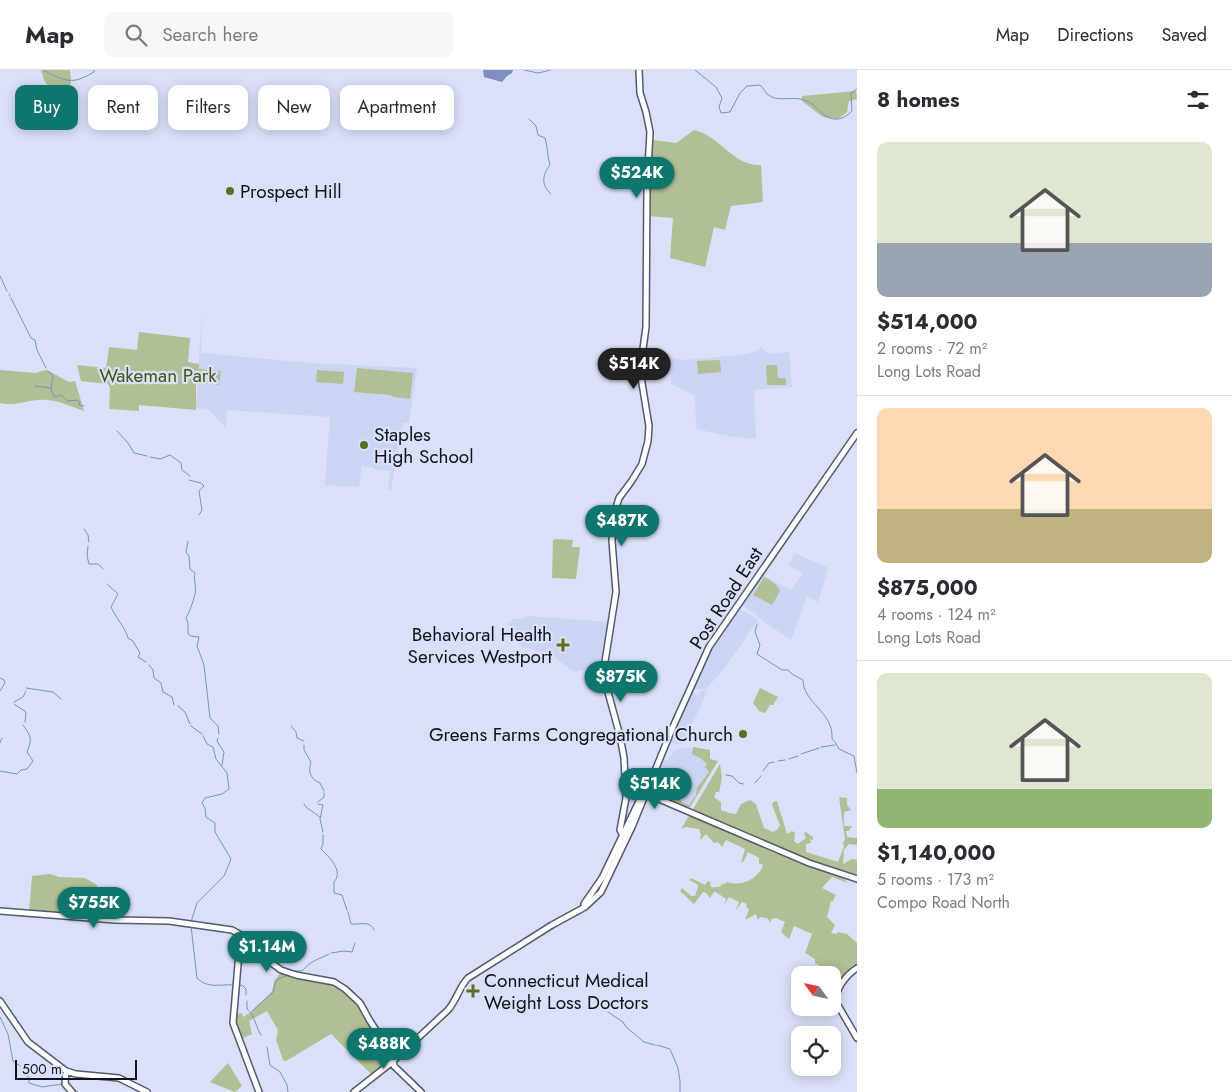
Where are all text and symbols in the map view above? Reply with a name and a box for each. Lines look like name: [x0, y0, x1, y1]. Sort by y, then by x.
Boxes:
search box: [104, 12, 454, 57]
text: Map: [25, 17, 74, 52]
icon: search: [122, 21, 150, 49]
text: Search here: [162, 21, 258, 48]
text: Map: [996, 22, 1029, 48]
text: Directions: [1057, 22, 1133, 48]
text: Saved: [1161, 22, 1207, 48]
chip: Buy: [15, 85, 78, 130]
chip: Rent: [88, 85, 158, 130]
chip: Filters: [168, 85, 248, 130]
chip: New: [258, 85, 330, 130]
chip: Apartment: [340, 85, 454, 130]
text: 8 homes: [877, 85, 960, 115]
icon: filters: [1184, 86, 1212, 114]
pin: $524K: [602, 156, 672, 199]
text: $524K: [610, 161, 664, 184]
icon: home: [1000, 175, 1090, 265]
place label: Prospect Hill: [240, 178, 342, 205]
marker: Prospect Hill: [224, 185, 236, 197]
text: $514,000: [877, 307, 977, 337]
text: 2 rooms · 72 m²: [877, 337, 987, 360]
pin: $514K: [599, 348, 669, 390]
text: $514K: [609, 352, 659, 375]
text: Long Lots Road: [877, 360, 981, 383]
park label: Wakeman Park: [99, 362, 217, 389]
place label: Staples High School: [374, 421, 474, 470]
marker: Staples High School: [358, 439, 370, 451]
icon: home: [1000, 440, 1090, 530]
pin: $487K: [587, 504, 657, 547]
text: $487K: [596, 509, 648, 532]
street label: Post Road East: [683, 541, 769, 654]
text: $875,000: [877, 573, 978, 603]
text: 4 rooms · 124 m²: [877, 603, 996, 626]
place label: Behavioral Health Services Westport: [408, 621, 552, 670]
text: Long Lots Road: [877, 626, 981, 649]
marker: Behavioral Health Services Westport: [556, 638, 570, 652]
pin: $875K: [586, 660, 656, 703]
text: $875K: [596, 665, 646, 688]
icon: home: [1000, 705, 1090, 795]
place label: Greens Farms Congregational Church: [429, 721, 733, 748]
marker: Greens Farms Congregational Church: [737, 728, 749, 740]
pin: $514K: [620, 768, 690, 810]
text: $514K: [630, 772, 680, 795]
text: $1,140,000: [877, 838, 995, 868]
text: 5 rooms · 173 m²: [877, 868, 994, 891]
pin: $755K: [59, 886, 129, 929]
text: $755K: [68, 891, 120, 914]
text: Compo Road North: [877, 891, 1010, 914]
pin: $1.14M: [226, 930, 308, 973]
text: $1.14M: [239, 935, 295, 958]
north arrow: [791, 966, 841, 1016]
map controls: [791, 966, 841, 1076]
place label: Connecticut Medical Weight Loss Doctors: [484, 967, 649, 1016]
marker: Connecticut Medical Weight Loss Doctors: [466, 984, 480, 998]
button: locate: [791, 1026, 841, 1076]
pin: $488K: [349, 1028, 419, 1070]
text: $488K: [358, 1032, 410, 1055]
scale bar: [15, 1057, 138, 1080]
text: 500 m: [22, 1059, 62, 1079]

